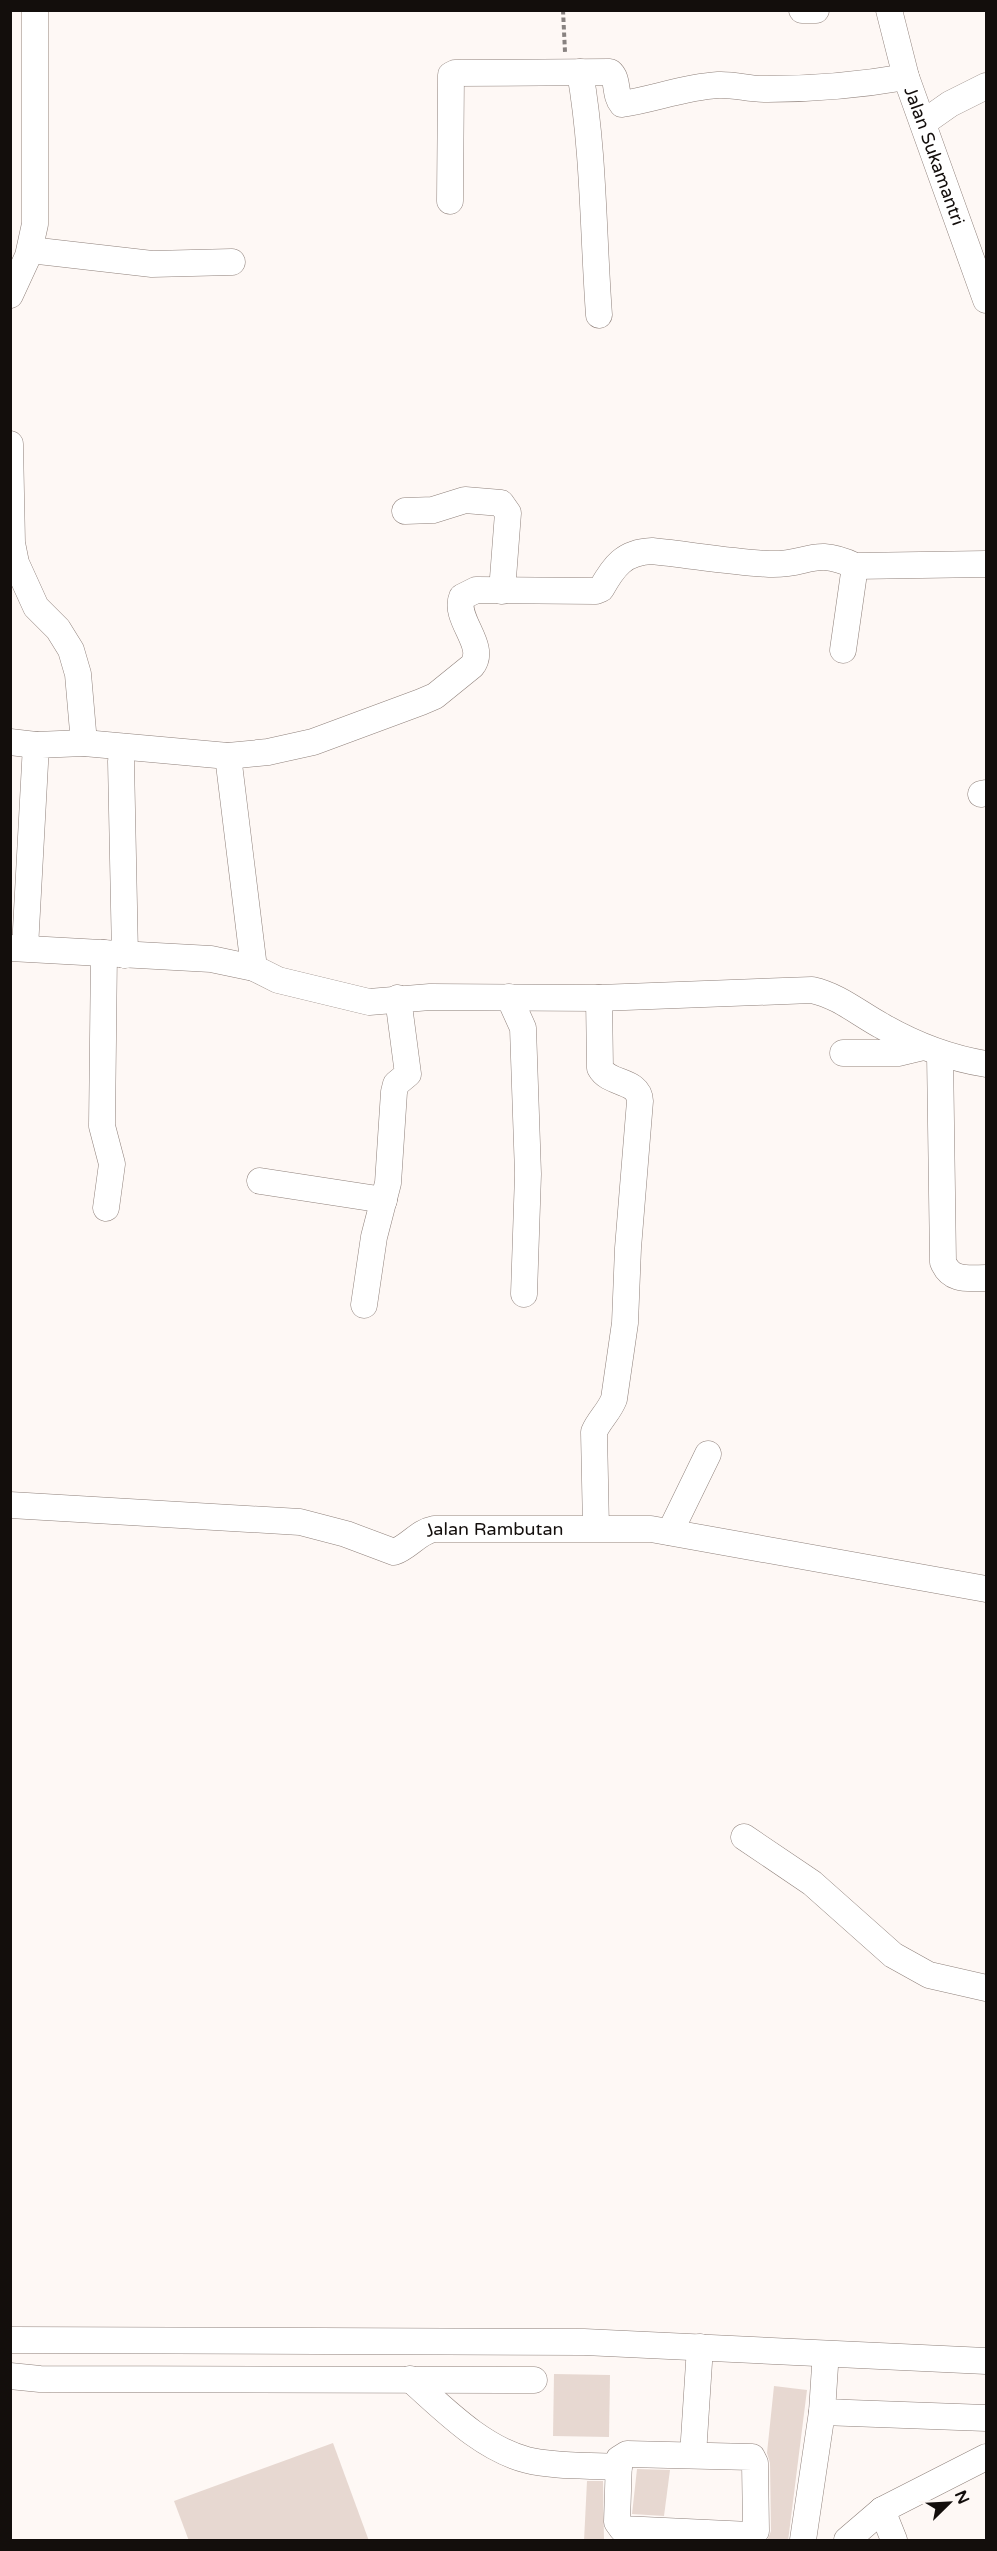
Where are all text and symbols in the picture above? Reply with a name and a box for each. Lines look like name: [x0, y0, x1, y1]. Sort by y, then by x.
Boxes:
street label: Jalan Sukamantri: [899, 83, 969, 228]
street label: Jalan Rambutan: [422, 1518, 563, 1542]
north arrow: [919, 2473, 979, 2533]
text: N: [950, 2487, 974, 2507]

